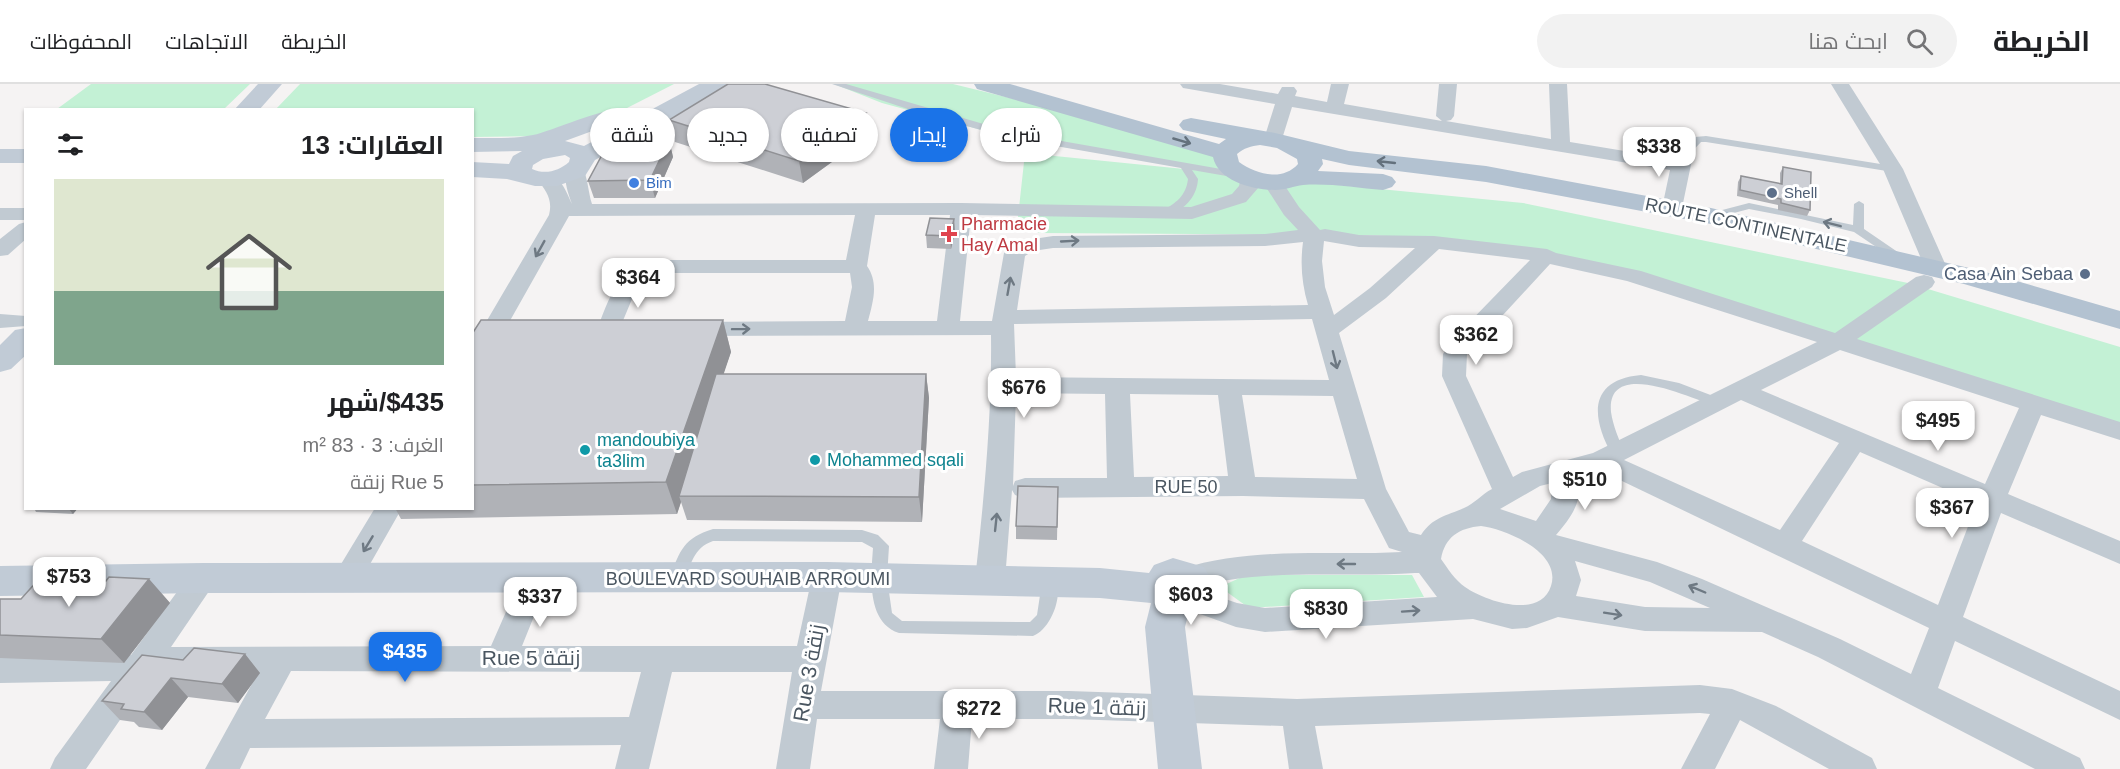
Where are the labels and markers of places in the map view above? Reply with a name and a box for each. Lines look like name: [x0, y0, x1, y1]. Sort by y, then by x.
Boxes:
pin: $338: [1623, 127, 1695, 178]
place label: Bim: [646, 174, 672, 191]
marker: Bim: [627, 176, 641, 190]
place label: Shell: [1784, 184, 1817, 201]
marker: Shell: [1765, 186, 1779, 200]
place label: Pharmacie Hay Amal: [961, 214, 1047, 255]
marker: Pharmacie Hay Amal: [942, 227, 956, 241]
pin: $364: [602, 258, 674, 309]
place label: Casa Ain Sebaa: [1944, 264, 2074, 284]
marker: Casa Ain Sebaa: [2078, 267, 2092, 281]
pin: $362: [1440, 315, 1512, 366]
pin: $676: [988, 368, 1060, 419]
pin: $495: [1902, 401, 1974, 452]
place label: mandoubiya ta3lim: [597, 430, 696, 471]
marker: mandoubiya ta3lim: [578, 443, 592, 457]
place label: Mohammed sqali: [827, 450, 964, 470]
marker: Mohammed sqali: [808, 453, 822, 467]
pin: $510: [1549, 460, 1621, 511]
pin: $367: [1916, 488, 1988, 539]
pin: $753: [33, 557, 105, 608]
pin: $603: [1155, 575, 1227, 626]
pin: $337: [504, 577, 576, 628]
pin: $830: [1290, 589, 1362, 640]
pin: $435: [369, 632, 441, 683]
pin: $272: [943, 689, 1015, 740]

